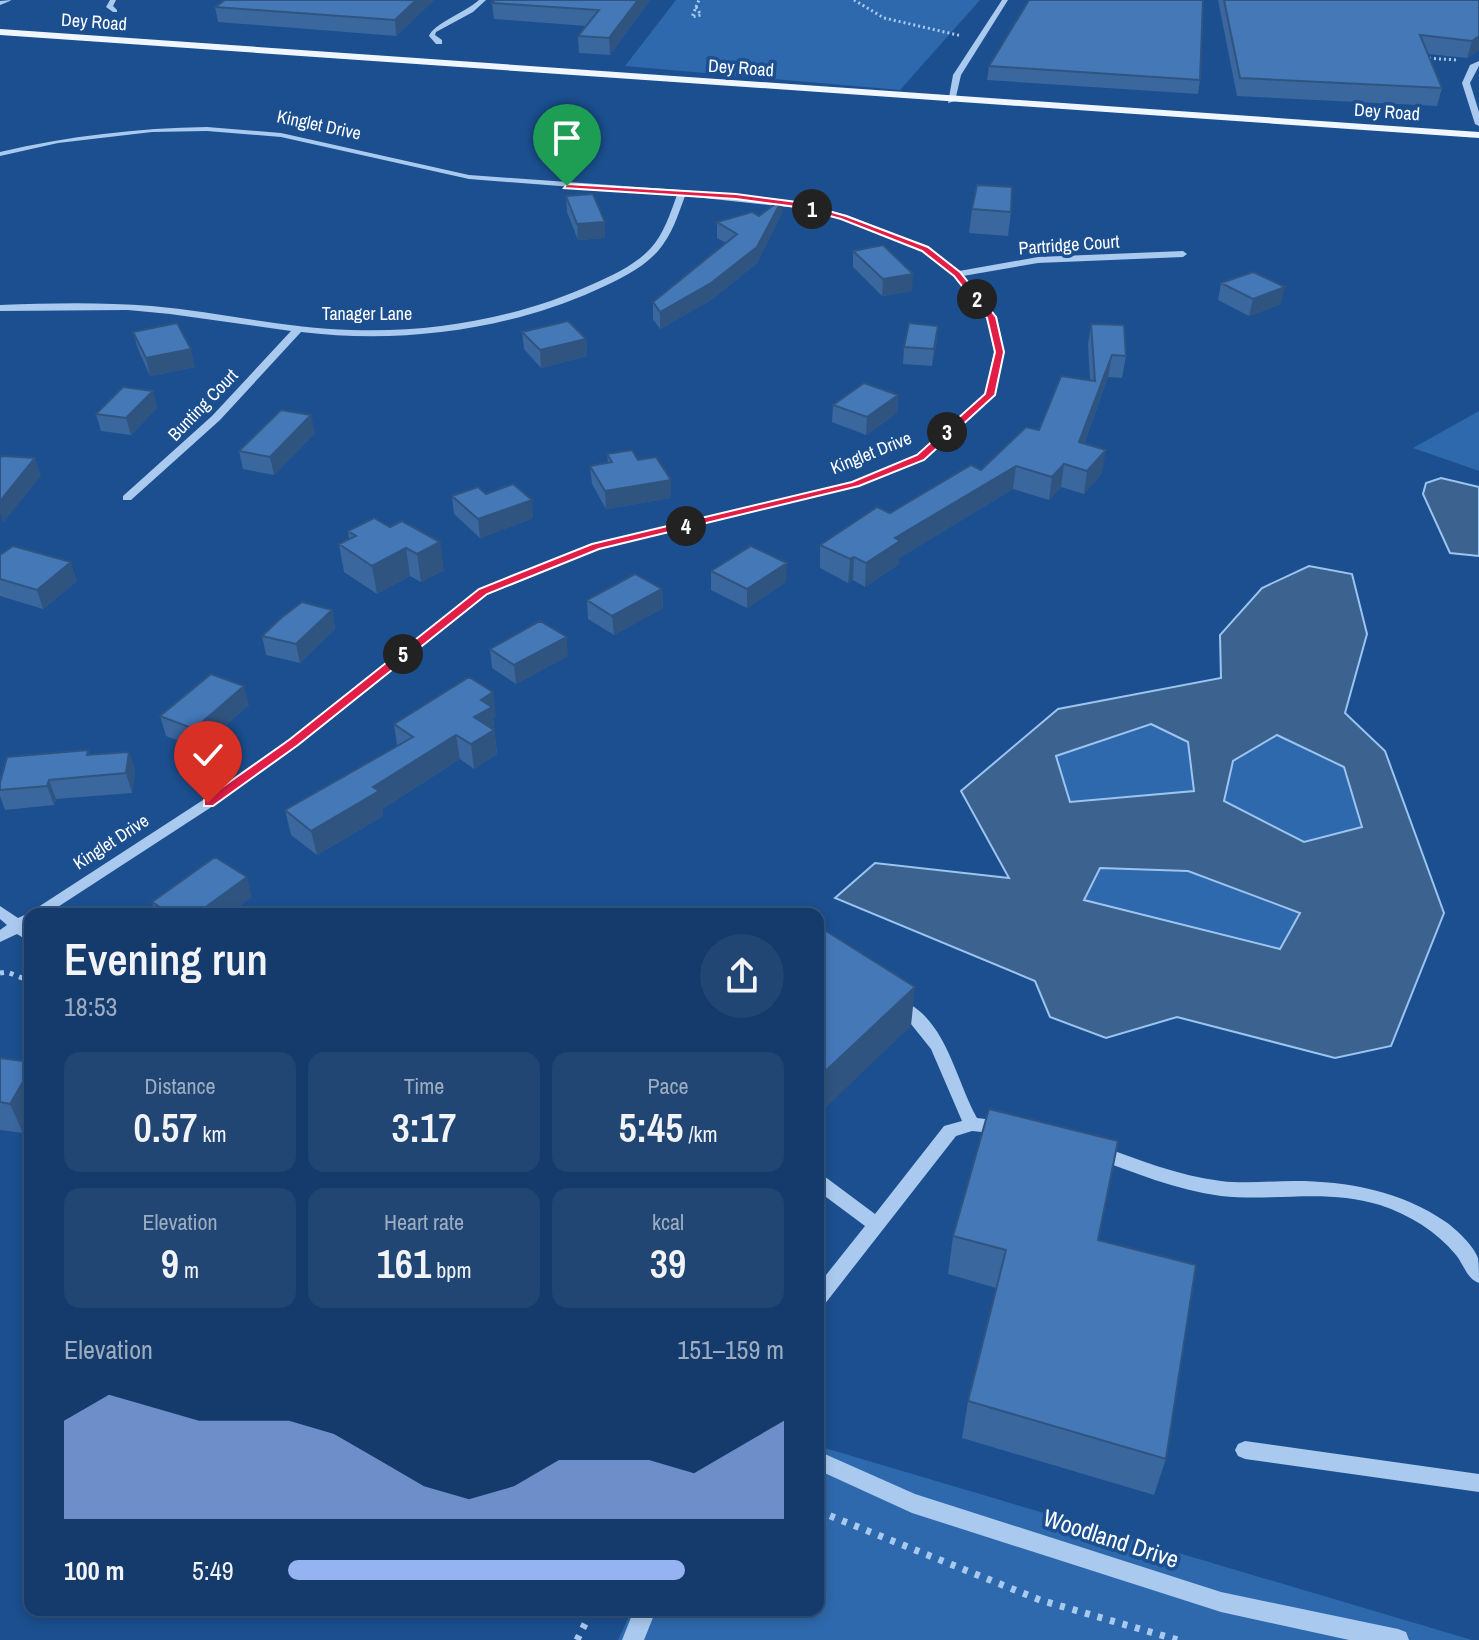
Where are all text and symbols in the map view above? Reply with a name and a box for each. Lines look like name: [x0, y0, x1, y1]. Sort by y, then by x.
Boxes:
street label: Dey Road: [60, 7, 128, 36]
street label: Dey Road: [707, 53, 775, 82]
street label: Dey Road: [1353, 97, 1421, 126]
street label: Kinglet Drive: [275, 103, 363, 146]
pin: [533, 104, 601, 186]
icon: arrive: [545, 116, 589, 160]
pin: 1: [792, 189, 832, 229]
text: 1: [807, 194, 817, 224]
street label: Partridge Court: [1018, 229, 1120, 260]
pin: 2: [957, 279, 997, 319]
text: 2: [972, 284, 982, 314]
street label: Tanager Lane: [322, 301, 412, 326]
street label: Bunting Court: [162, 363, 243, 446]
pin: 3: [927, 412, 967, 452]
text: 3: [942, 417, 952, 447]
street label: Kinglet Drive: [827, 425, 915, 480]
pin: 4: [666, 506, 706, 546]
text: 4: [681, 511, 691, 541]
pin: 5: [383, 634, 423, 674]
text: 5: [398, 639, 408, 669]
pin: [174, 721, 242, 803]
icon: check: [186, 733, 230, 777]
street label: Kinglet Drive: [68, 808, 153, 875]
text: Evening run: [64, 929, 268, 989]
button: share: [700, 934, 784, 1018]
text: 18:53: [64, 989, 117, 1024]
text: Distance: [144, 1071, 216, 1101]
text: Time: [404, 1071, 444, 1101]
text: Pace: [647, 1071, 689, 1101]
text: 0.57: [134, 1101, 197, 1154]
text: 3:17: [391, 1101, 457, 1154]
text: 5:45: [618, 1101, 683, 1154]
text: km: [197, 1119, 226, 1149]
text: /km: [683, 1119, 718, 1149]
text: Elevation: [142, 1207, 218, 1237]
text: Heart rate: [384, 1207, 464, 1237]
text: kcal: [652, 1207, 684, 1237]
text: 9: [161, 1237, 179, 1290]
text: 161: [377, 1237, 431, 1290]
text: 39: [650, 1237, 686, 1290]
text: m: [179, 1255, 199, 1285]
text: bpm: [431, 1255, 471, 1285]
text: Elevation: [64, 1332, 153, 1367]
text: 151–159 m: [677, 1332, 784, 1367]
street label: Woodland Drive: [1039, 1501, 1183, 1575]
text: 100 m: [64, 1553, 124, 1588]
text: 5:49: [192, 1553, 234, 1588]

